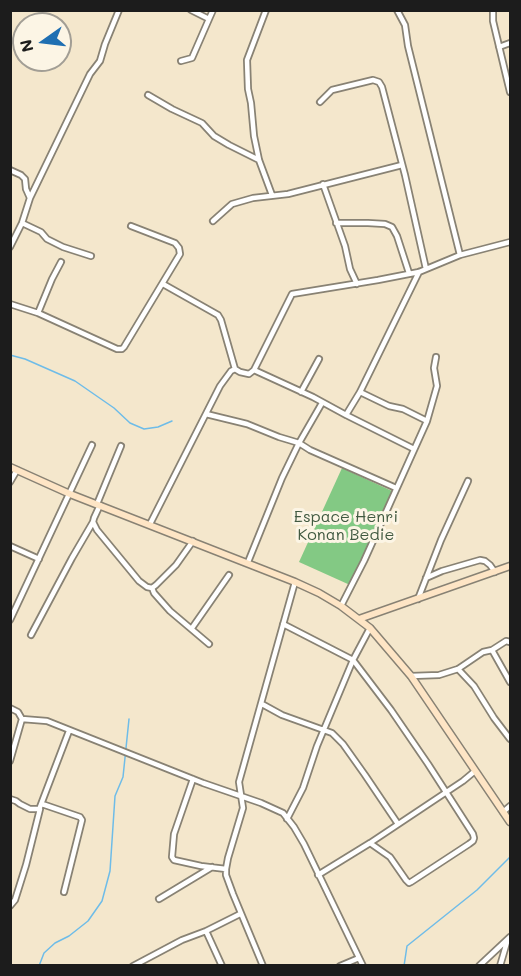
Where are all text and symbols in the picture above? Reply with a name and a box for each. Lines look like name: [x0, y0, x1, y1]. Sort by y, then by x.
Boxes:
north arrow: [12, 12, 72, 72]
text: N: [14, 38, 38, 54]
park label: Espace Henri Konan Bedie: [294, 507, 398, 545]

